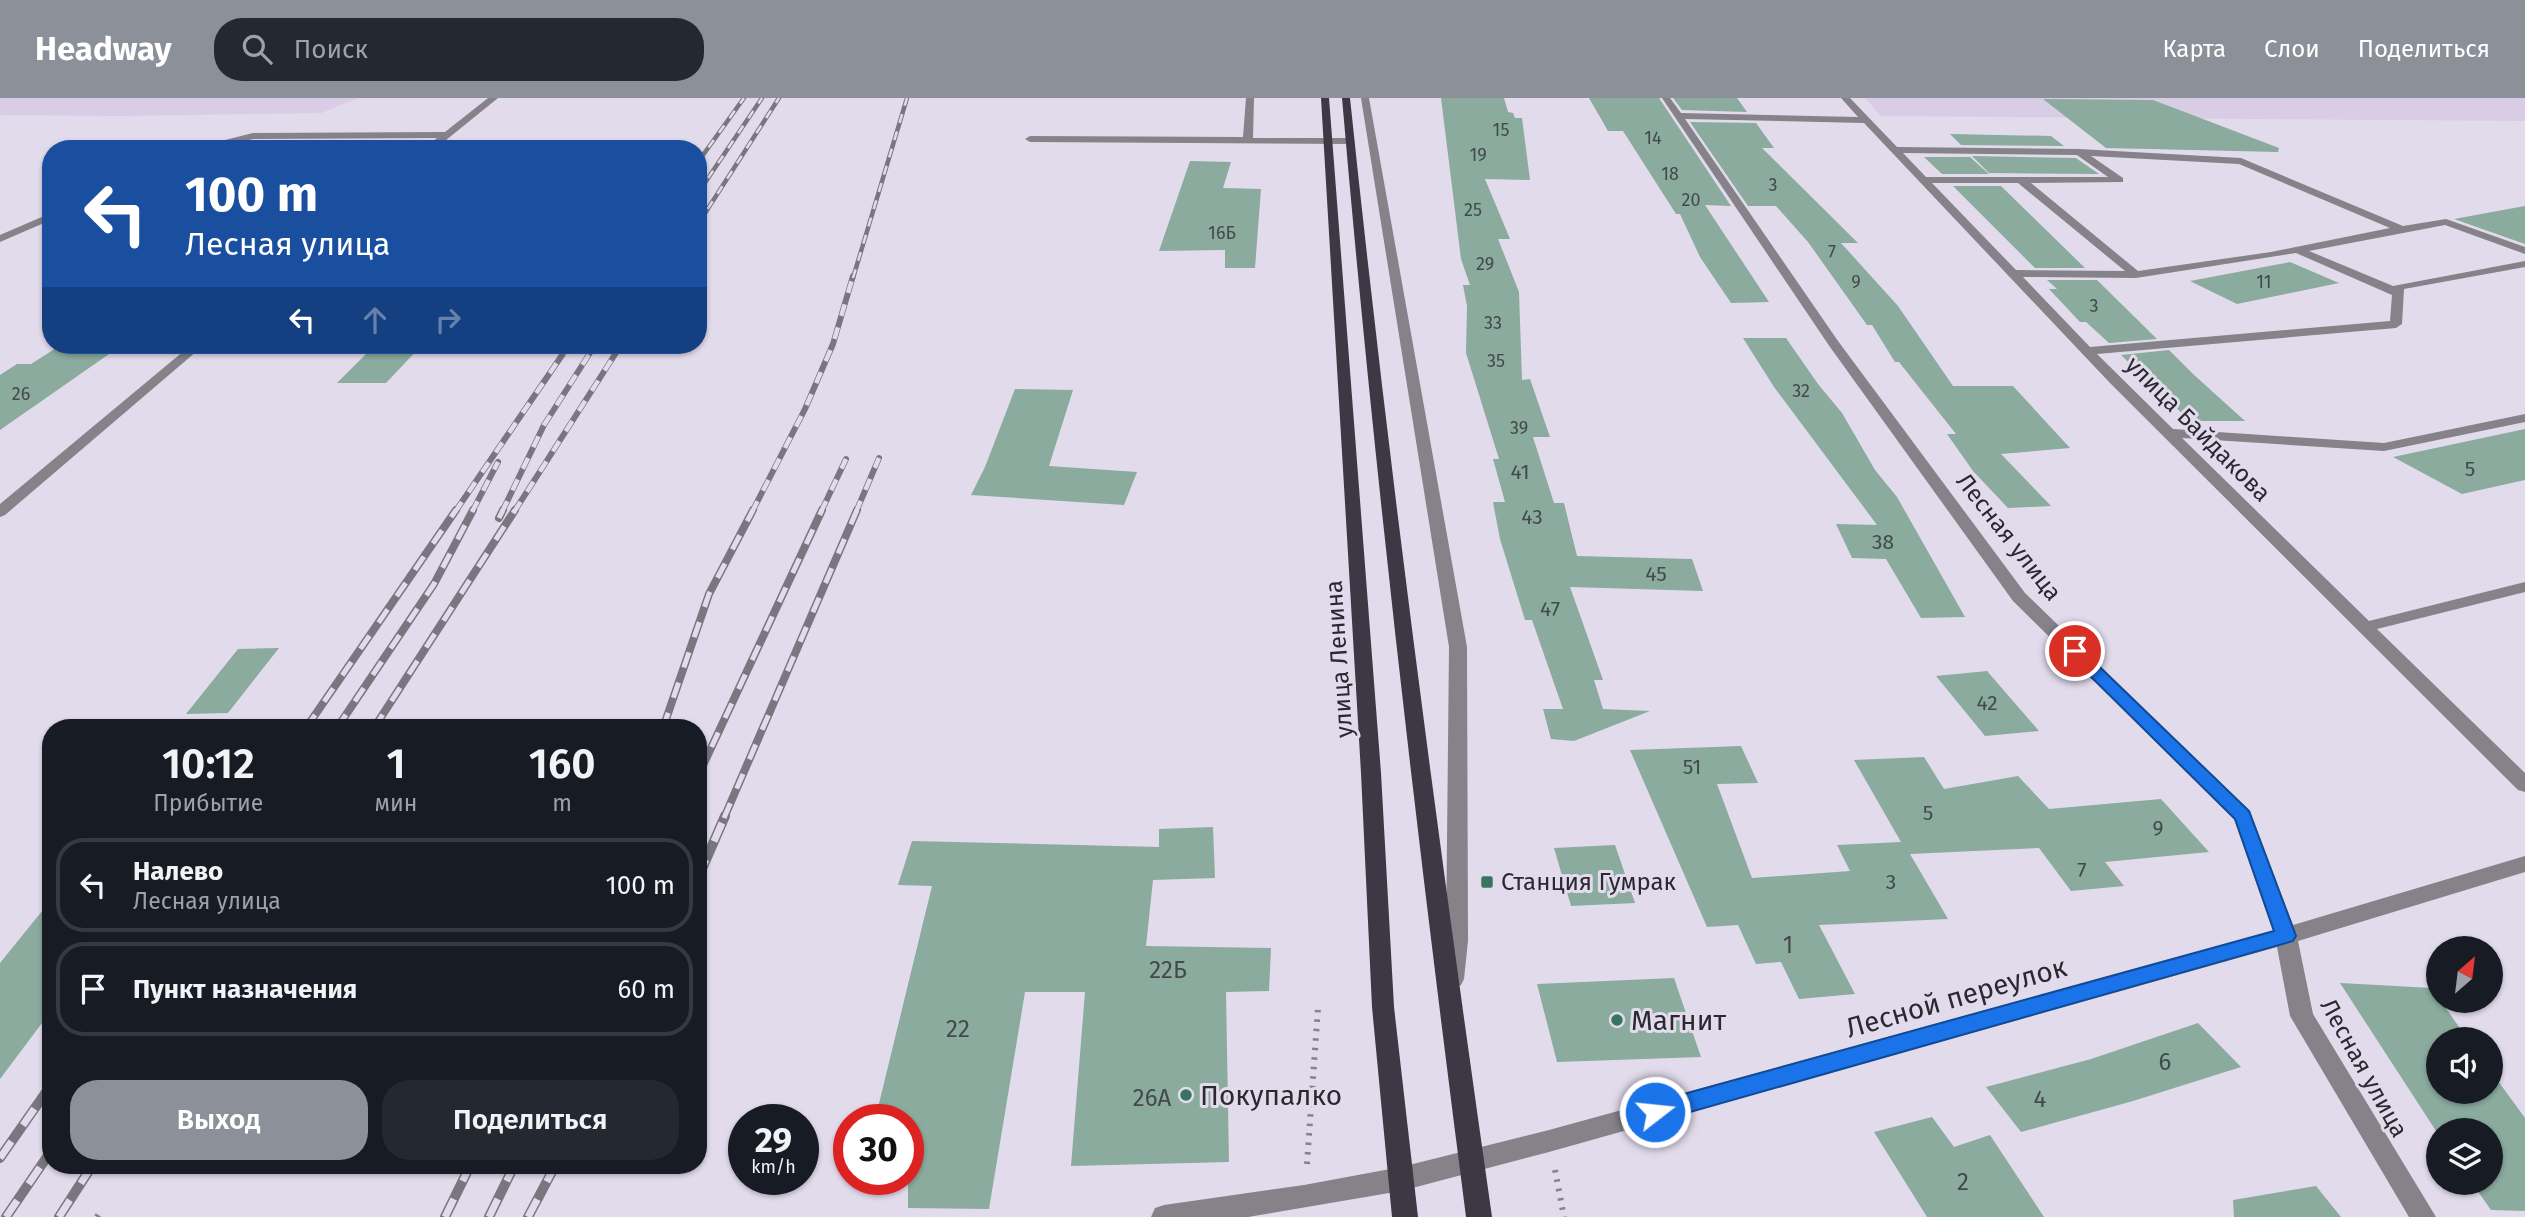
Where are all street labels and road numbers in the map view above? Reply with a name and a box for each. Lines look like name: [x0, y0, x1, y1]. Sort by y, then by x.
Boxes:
street label: улица Байдакова: [2120, 351, 2276, 507]
street label: Лесная улица: [1951, 468, 2067, 606]
street label: улица Ленина: [1320, 579, 1358, 739]
street label: Лесной переулок: [1842, 950, 2071, 1045]
street label: Лесная улица: [2314, 994, 2414, 1142]

